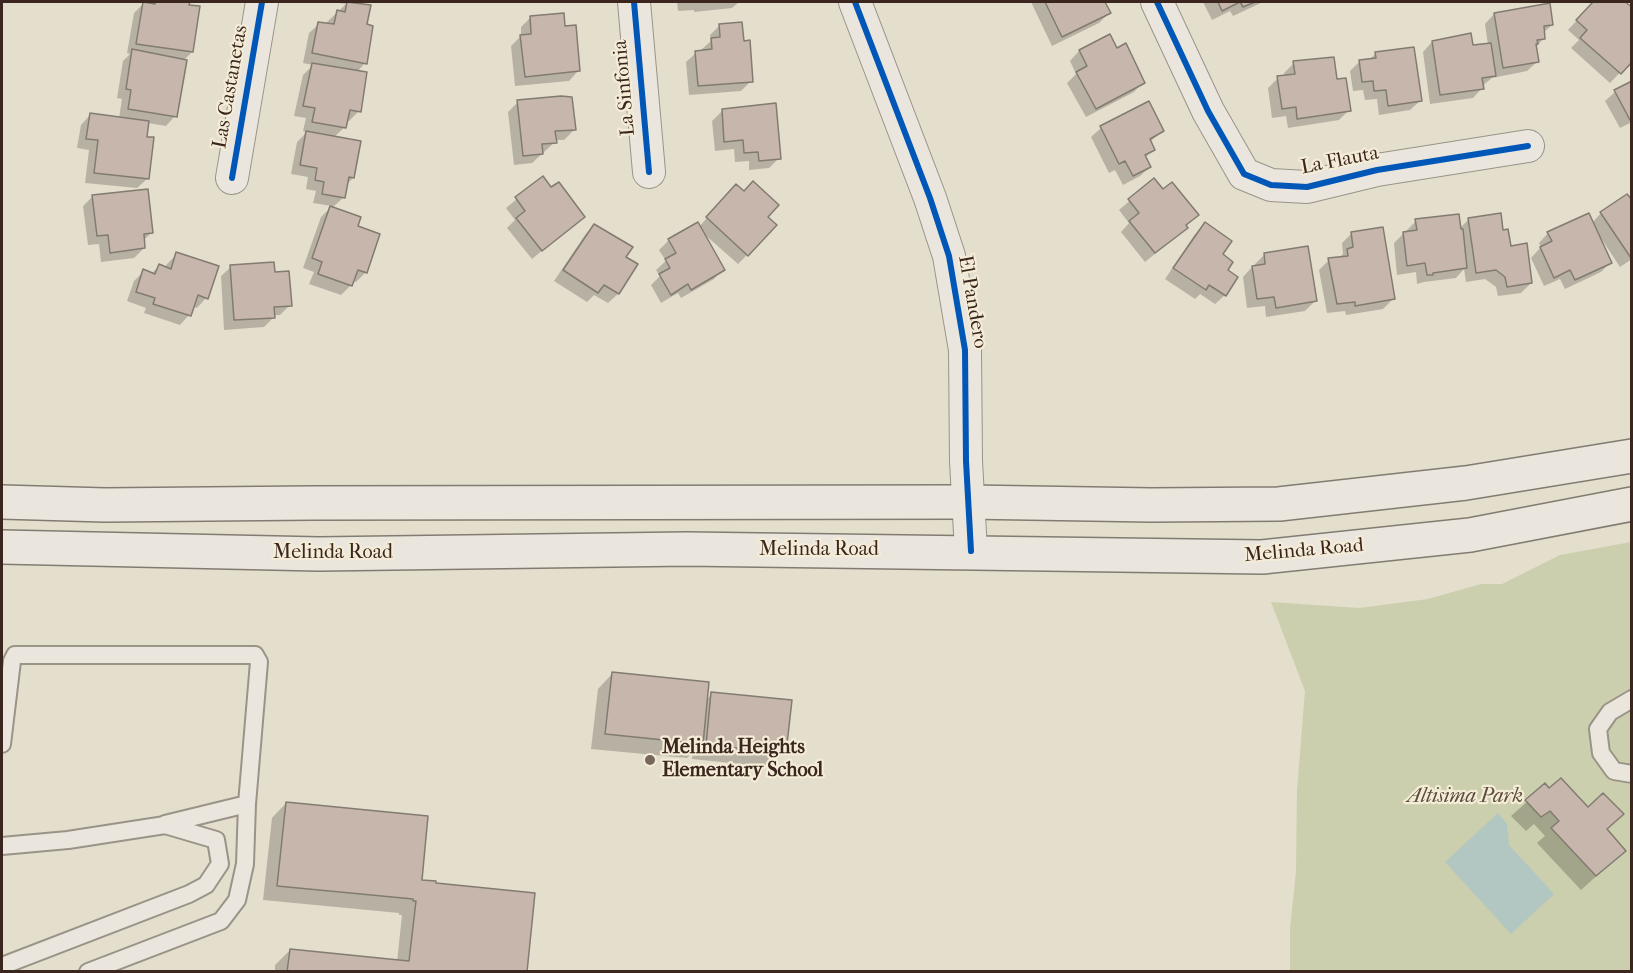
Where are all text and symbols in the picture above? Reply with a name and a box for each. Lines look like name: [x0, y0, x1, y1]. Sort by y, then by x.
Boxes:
street label: Las Castanetas: [208, 24, 254, 150]
street label: La Sinfonia: [609, 39, 641, 137]
street label: La Flauta: [1299, 142, 1381, 180]
street label: El Pandero: [952, 254, 992, 350]
street label: Melinda Road: [1243, 534, 1365, 568]
street label: Melinda Road: [759, 538, 879, 562]
street label: Melinda Road: [273, 541, 393, 565]
place label: Melinda Heights Elementary School: [662, 736, 823, 783]
marker: Melinda Heights Elementary School: [643, 753, 657, 767]
park label: Altisima Park: [1407, 785, 1523, 809]

